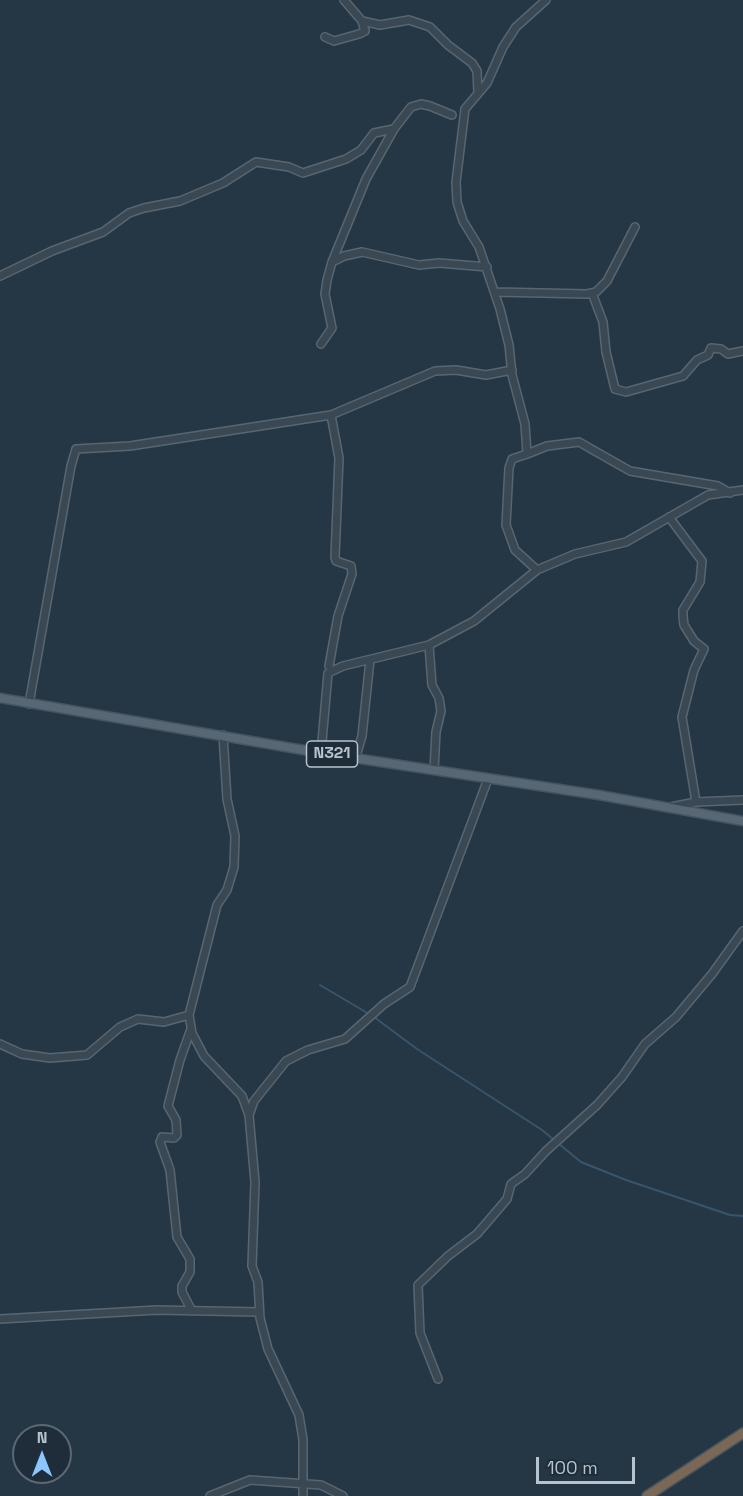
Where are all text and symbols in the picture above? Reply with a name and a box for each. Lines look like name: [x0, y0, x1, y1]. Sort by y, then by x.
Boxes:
road number: N321: [306, 741, 358, 767]
north arrow: [12, 1424, 72, 1484]
text: N: [37, 1427, 47, 1448]
scale bar: [539, 1445, 638, 1483]
text: 100 m: [547, 1456, 598, 1479]

